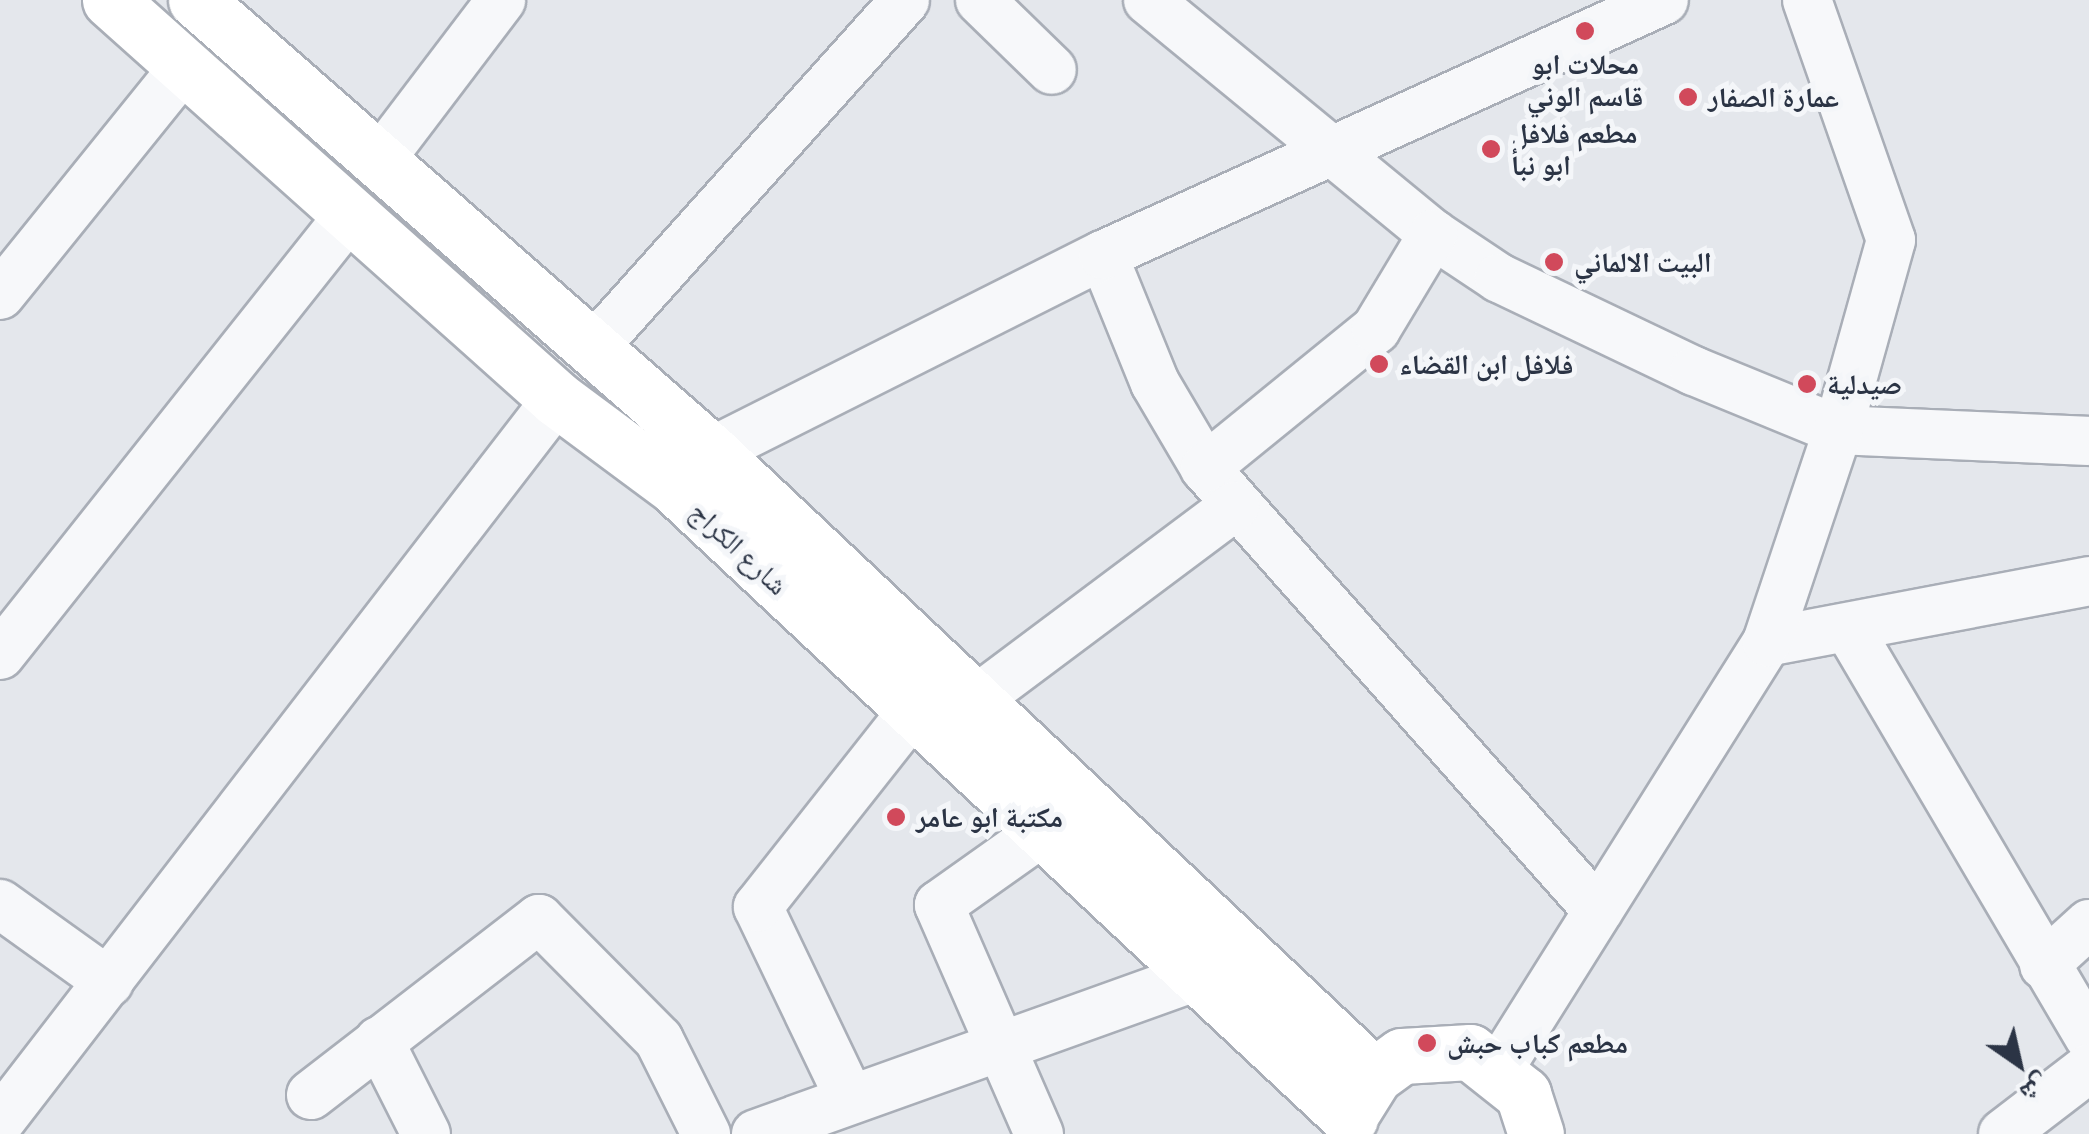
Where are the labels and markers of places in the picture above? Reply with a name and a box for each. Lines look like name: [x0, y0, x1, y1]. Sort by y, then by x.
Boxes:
marker: محلات ابو قاسم الوني: [1574, 20, 1596, 42]
place label: محلات ابو قاسم الوني: [1527, 47, 1643, 113]
place label: عمارة الصفار: [1708, 80, 1839, 114]
marker: عمارة الصفار: [1677, 86, 1699, 108]
place label: مطعم فلافل ابو نبأ: [1511, 116, 1638, 182]
marker: مطعم فلافل ابو نبأ: [1480, 138, 1502, 160]
place label: البيت الالماني: [1574, 245, 1712, 279]
marker: البيت الالماني: [1543, 251, 1565, 273]
place label: فلافل ابن القضاء: [1399, 347, 1574, 381]
marker: فلافل ابن القضاء: [1368, 353, 1390, 375]
place label: صيدلية: [1827, 367, 1902, 401]
marker: صيدلية: [1796, 373, 1818, 395]
place label: مكتبة ابو عامر: [916, 800, 1063, 834]
marker: مكتبة ابو عامر: [885, 806, 907, 828]
place label: مطعم كباب حبش: [1447, 1026, 1628, 1060]
marker: مطعم كباب حبش: [1416, 1032, 1438, 1054]

